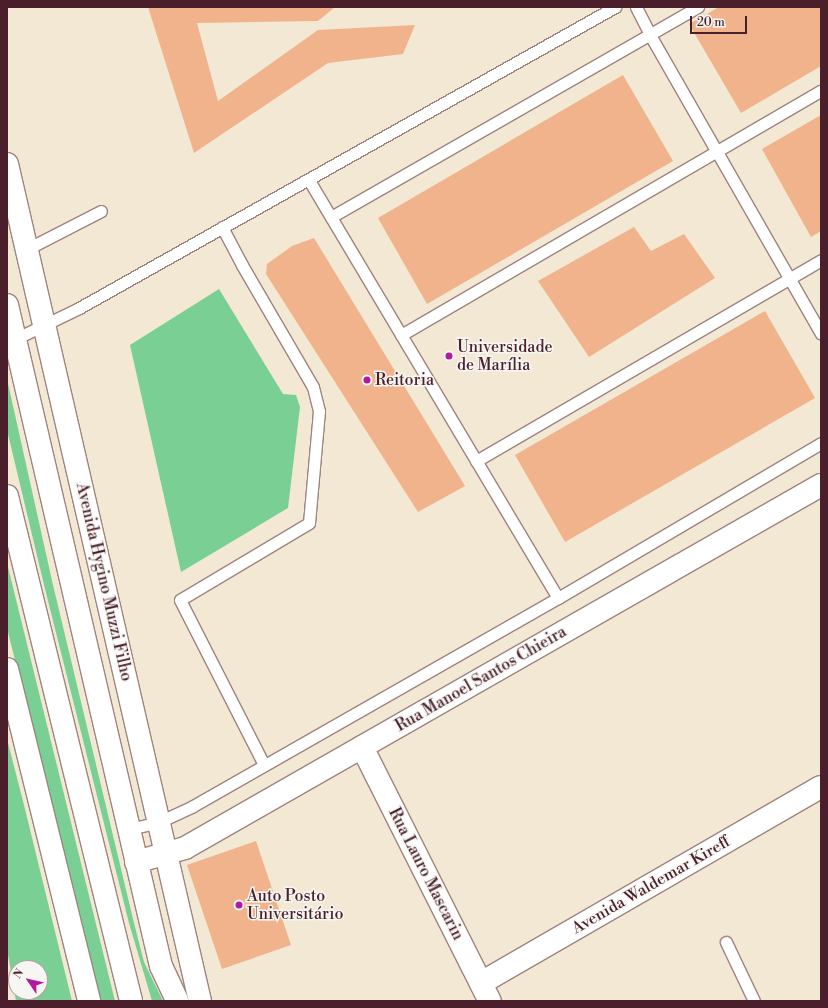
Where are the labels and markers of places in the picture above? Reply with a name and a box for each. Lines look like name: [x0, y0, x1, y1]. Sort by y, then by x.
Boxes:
place label: Universidade de Marília: [457, 337, 553, 375]
marker: Universidade de Marília: [444, 351, 454, 361]
place label: Reitoria: [375, 370, 434, 390]
marker: Reitoria: [362, 375, 372, 385]
place label: Auto Posto Universitário: [247, 886, 344, 924]
marker: Auto Posto Universitário: [234, 900, 244, 910]

